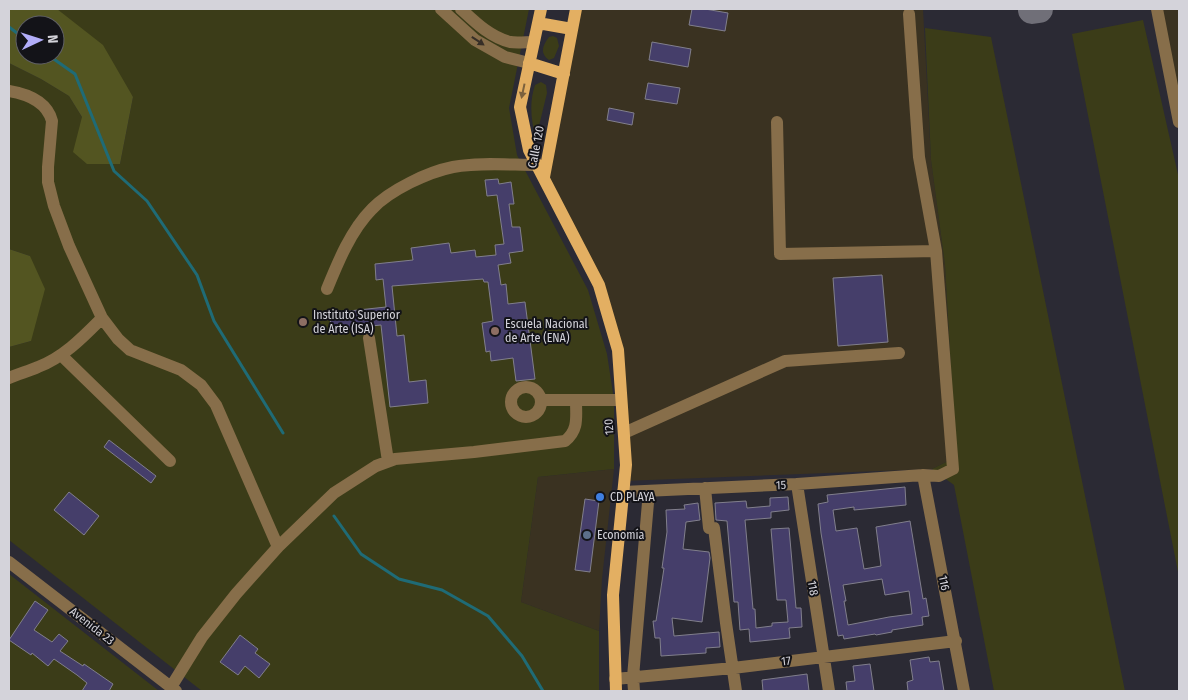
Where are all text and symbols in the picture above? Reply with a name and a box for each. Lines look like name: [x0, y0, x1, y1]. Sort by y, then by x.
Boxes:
north arrow: [15, 15, 65, 65]
text: N: [44, 34, 61, 44]
one-way arrow: [471, 36, 485, 45]
one-way arrow: [519, 83, 527, 98]
street label: Calle 120: [525, 125, 547, 169]
place label: Instituto Superior de Arte (ISA): [313, 308, 401, 336]
marker: Instituto Superior de Arte (ISA): [297, 316, 309, 328]
place label: Escuela Nacional de Arte (ENA): [505, 317, 588, 345]
marker: Escuela Nacional de Arte (ENA): [489, 325, 501, 337]
street label: 120: [601, 418, 617, 436]
street label: 15: [776, 478, 787, 492]
place label: CD PLAYA: [610, 490, 656, 504]
marker: CD PLAYA: [594, 491, 606, 503]
place label: Economía: [597, 528, 644, 542]
marker: Economía: [581, 529, 593, 541]
street label: 116: [936, 574, 952, 592]
street label: 118: [805, 579, 821, 597]
street label: Avenida 23: [67, 604, 117, 648]
street label: 17: [780, 653, 792, 669]

